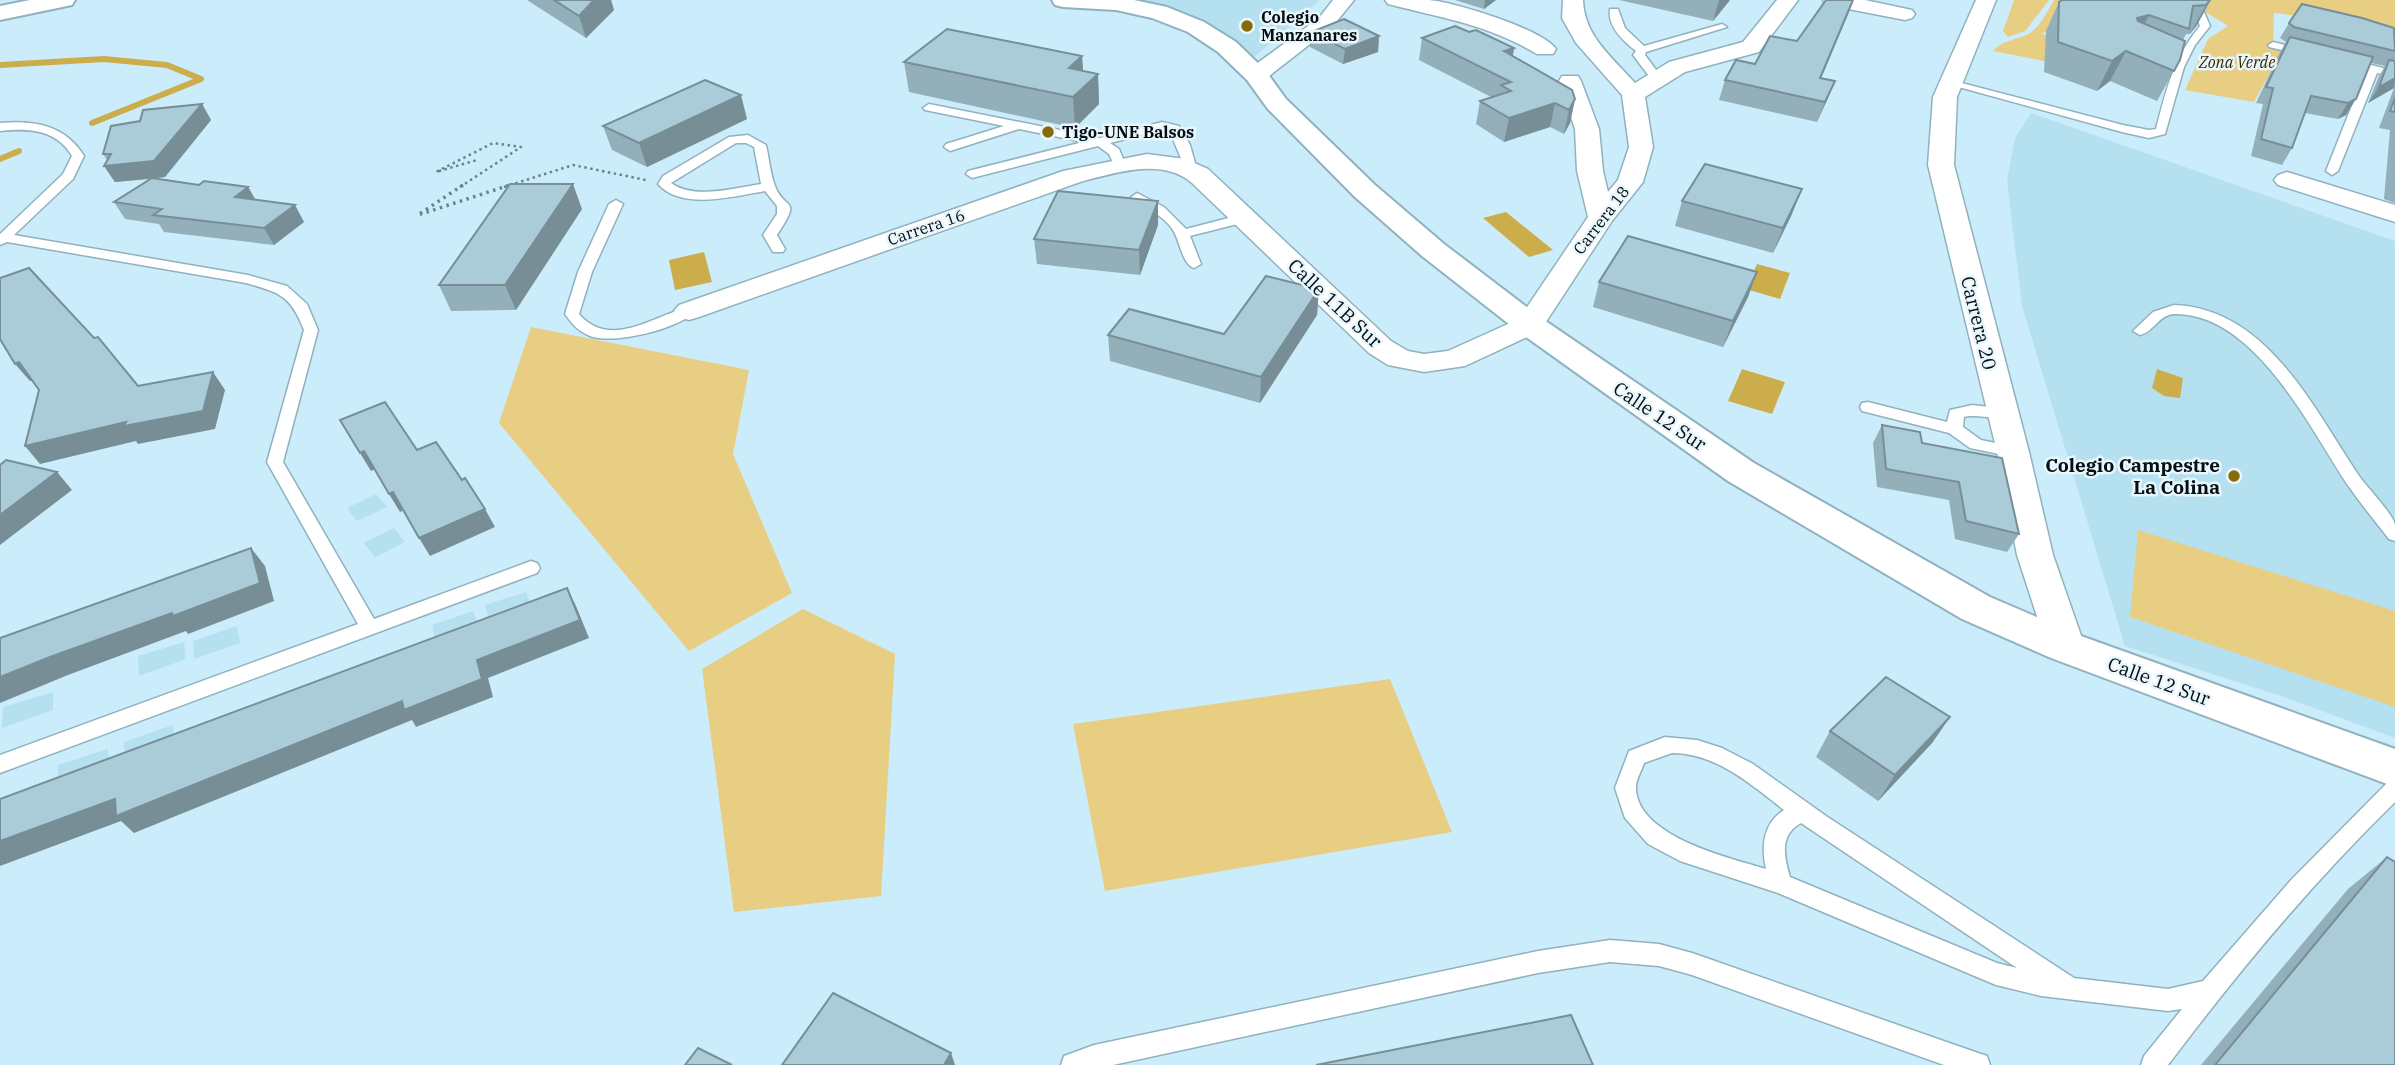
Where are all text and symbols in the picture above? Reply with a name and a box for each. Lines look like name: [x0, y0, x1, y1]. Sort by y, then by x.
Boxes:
place label: Colegio Manzanares: [1261, 7, 1357, 45]
marker: Colegio Manzanares: [1239, 18, 1255, 34]
park label: Zona Verde: [2198, 52, 2275, 72]
place label: Tigo-UNE Balsos: [1062, 122, 1194, 142]
marker: Tigo-UNE Balsos: [1040, 124, 1056, 140]
street label: Carrera 18: [1569, 182, 1633, 258]
street label: Carrera 16: [885, 204, 967, 250]
street label: Calle 11B Sur: [1283, 253, 1387, 353]
street label: Carrera 20: [1956, 274, 2002, 372]
street label: Calle 12 Sur: [1609, 376, 1712, 456]
place label: Colegio Campestre La Colina: [2045, 453, 2220, 499]
marker: Colegio Campestre La Colina: [2226, 468, 2242, 484]
street label: Calle 12 Sur: [2105, 651, 2214, 711]

